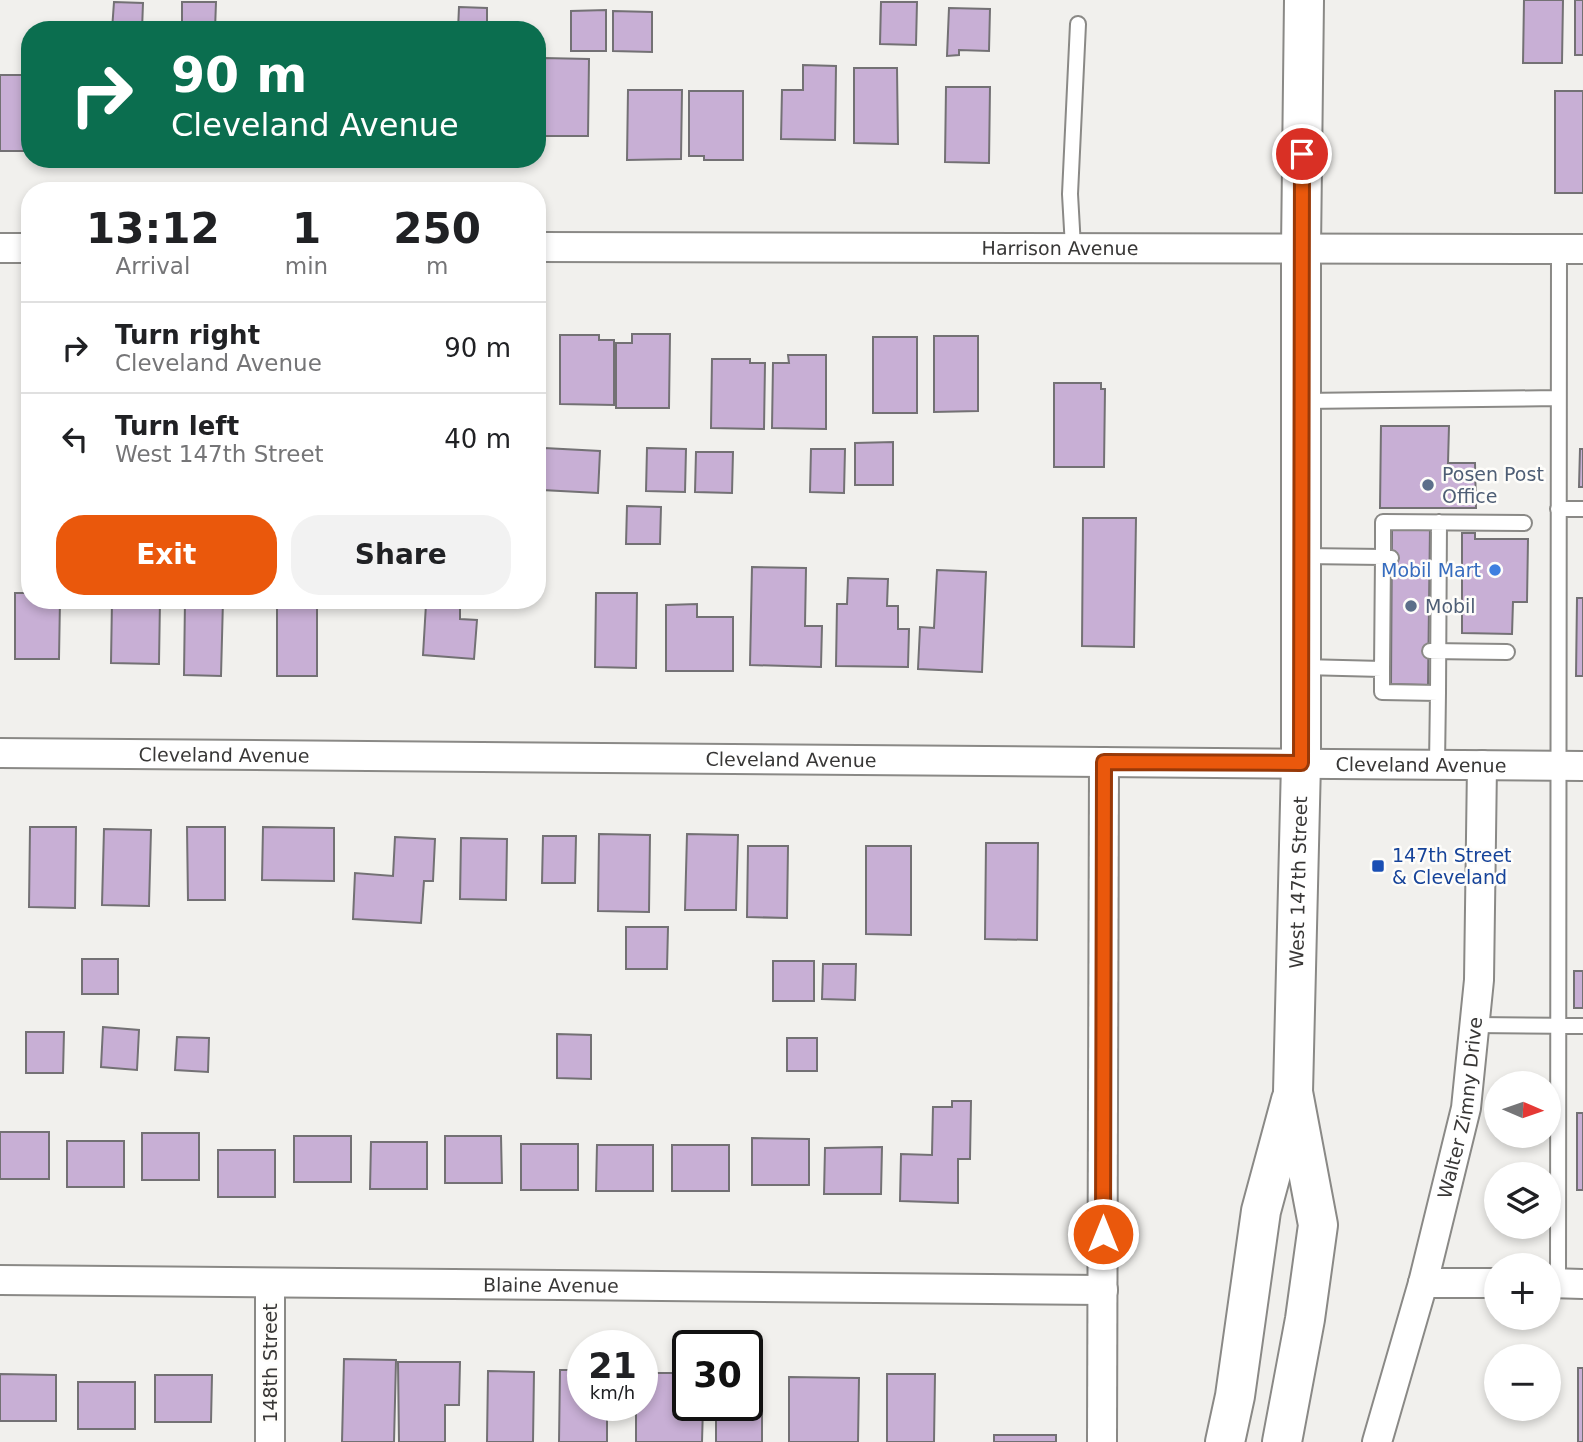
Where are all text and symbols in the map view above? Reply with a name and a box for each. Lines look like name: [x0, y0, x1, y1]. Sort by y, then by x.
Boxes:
text: 90 m: [171, 47, 307, 104]
icon: right: [56, 49, 147, 140]
text: Cleveland Avenue: [171, 106, 459, 144]
pin: [1272, 124, 1332, 184]
icon: arrive: [1283, 135, 1321, 173]
text: 13:12: [86, 204, 220, 253]
text: 1: [292, 204, 321, 253]
text: 250: [393, 204, 481, 253]
street label: Harrison Avenue: [982, 237, 1138, 259]
text: Arrival: [116, 253, 190, 279]
text: min: [285, 253, 328, 279]
text: m: [426, 253, 448, 279]
text: Turn right: [115, 320, 260, 350]
icon: right: [56, 329, 94, 367]
text: 90 m: [444, 333, 511, 363]
text: Cleveland Avenue: [115, 350, 322, 376]
text: Turn left: [115, 411, 239, 441]
icon: left: [56, 420, 94, 458]
text: 40 m: [444, 424, 511, 454]
text: West 147th Street: [115, 441, 324, 467]
place label: Posen Post Office: [1442, 463, 1544, 507]
marker: Posen Post Office: [1420, 477, 1436, 493]
button: Exit: [56, 515, 277, 595]
button: Share: [291, 515, 511, 595]
place label: Mobil Mart: [1381, 559, 1481, 581]
marker: Mobil Mart: [1487, 562, 1503, 578]
place label: Mobil: [1425, 595, 1476, 617]
marker: Mobil: [1403, 598, 1419, 614]
street label: Cleveland Avenue: [138, 743, 310, 767]
street label: Cleveland Avenue: [705, 748, 877, 771]
street label: Cleveland Avenue: [1335, 753, 1507, 776]
street label: West 147th Street: [1285, 796, 1311, 969]
place label: 147th Street & Cleveland: [1392, 844, 1512, 888]
marker: 147th Street & Cleveland: [1370, 858, 1386, 874]
street label: Walter Zimny Drive: [1433, 1016, 1486, 1201]
north arrow: [1484, 1071, 1561, 1148]
map controls: [1484, 1071, 1561, 1421]
button: layers: [1484, 1162, 1561, 1239]
position arrow: [1066, 1197, 1140, 1271]
button: +: [1484, 1253, 1561, 1330]
street label: Blaine Avenue: [483, 1273, 619, 1297]
street label: 148th Street: [259, 1303, 281, 1423]
speed limit sign: 30: [672, 1330, 763, 1421]
button: −: [1484, 1344, 1561, 1421]
text: 21: [588, 1346, 637, 1386]
text: km/h: [590, 1382, 635, 1403]

